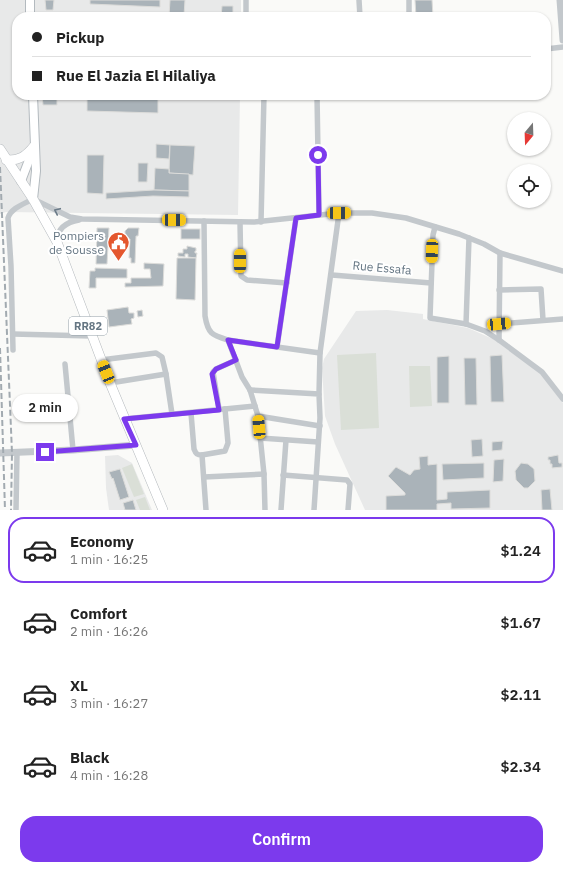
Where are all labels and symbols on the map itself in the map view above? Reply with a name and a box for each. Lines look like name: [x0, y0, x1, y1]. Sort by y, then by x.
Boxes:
north arrow: [507, 112, 551, 156]
route start: [309, 146, 327, 164]
car: [327, 207, 351, 219]
one-way arrow: [54, 208, 61, 216]
car: [162, 214, 186, 226]
place label: Pompiers de Sousse: [49, 228, 104, 257]
public building icon: Pompiers de Sousse: [106, 230, 132, 263]
car: [426, 239, 438, 263]
car: [234, 249, 246, 273]
street label: Rue Essafa: [352, 257, 413, 278]
road number: RR82: [69, 317, 107, 335]
car: [487, 317, 511, 331]
car: [96, 359, 116, 385]
callout: 2 min: [12, 394, 78, 422]
car: [252, 415, 266, 439]
route end: [36, 443, 54, 461]

